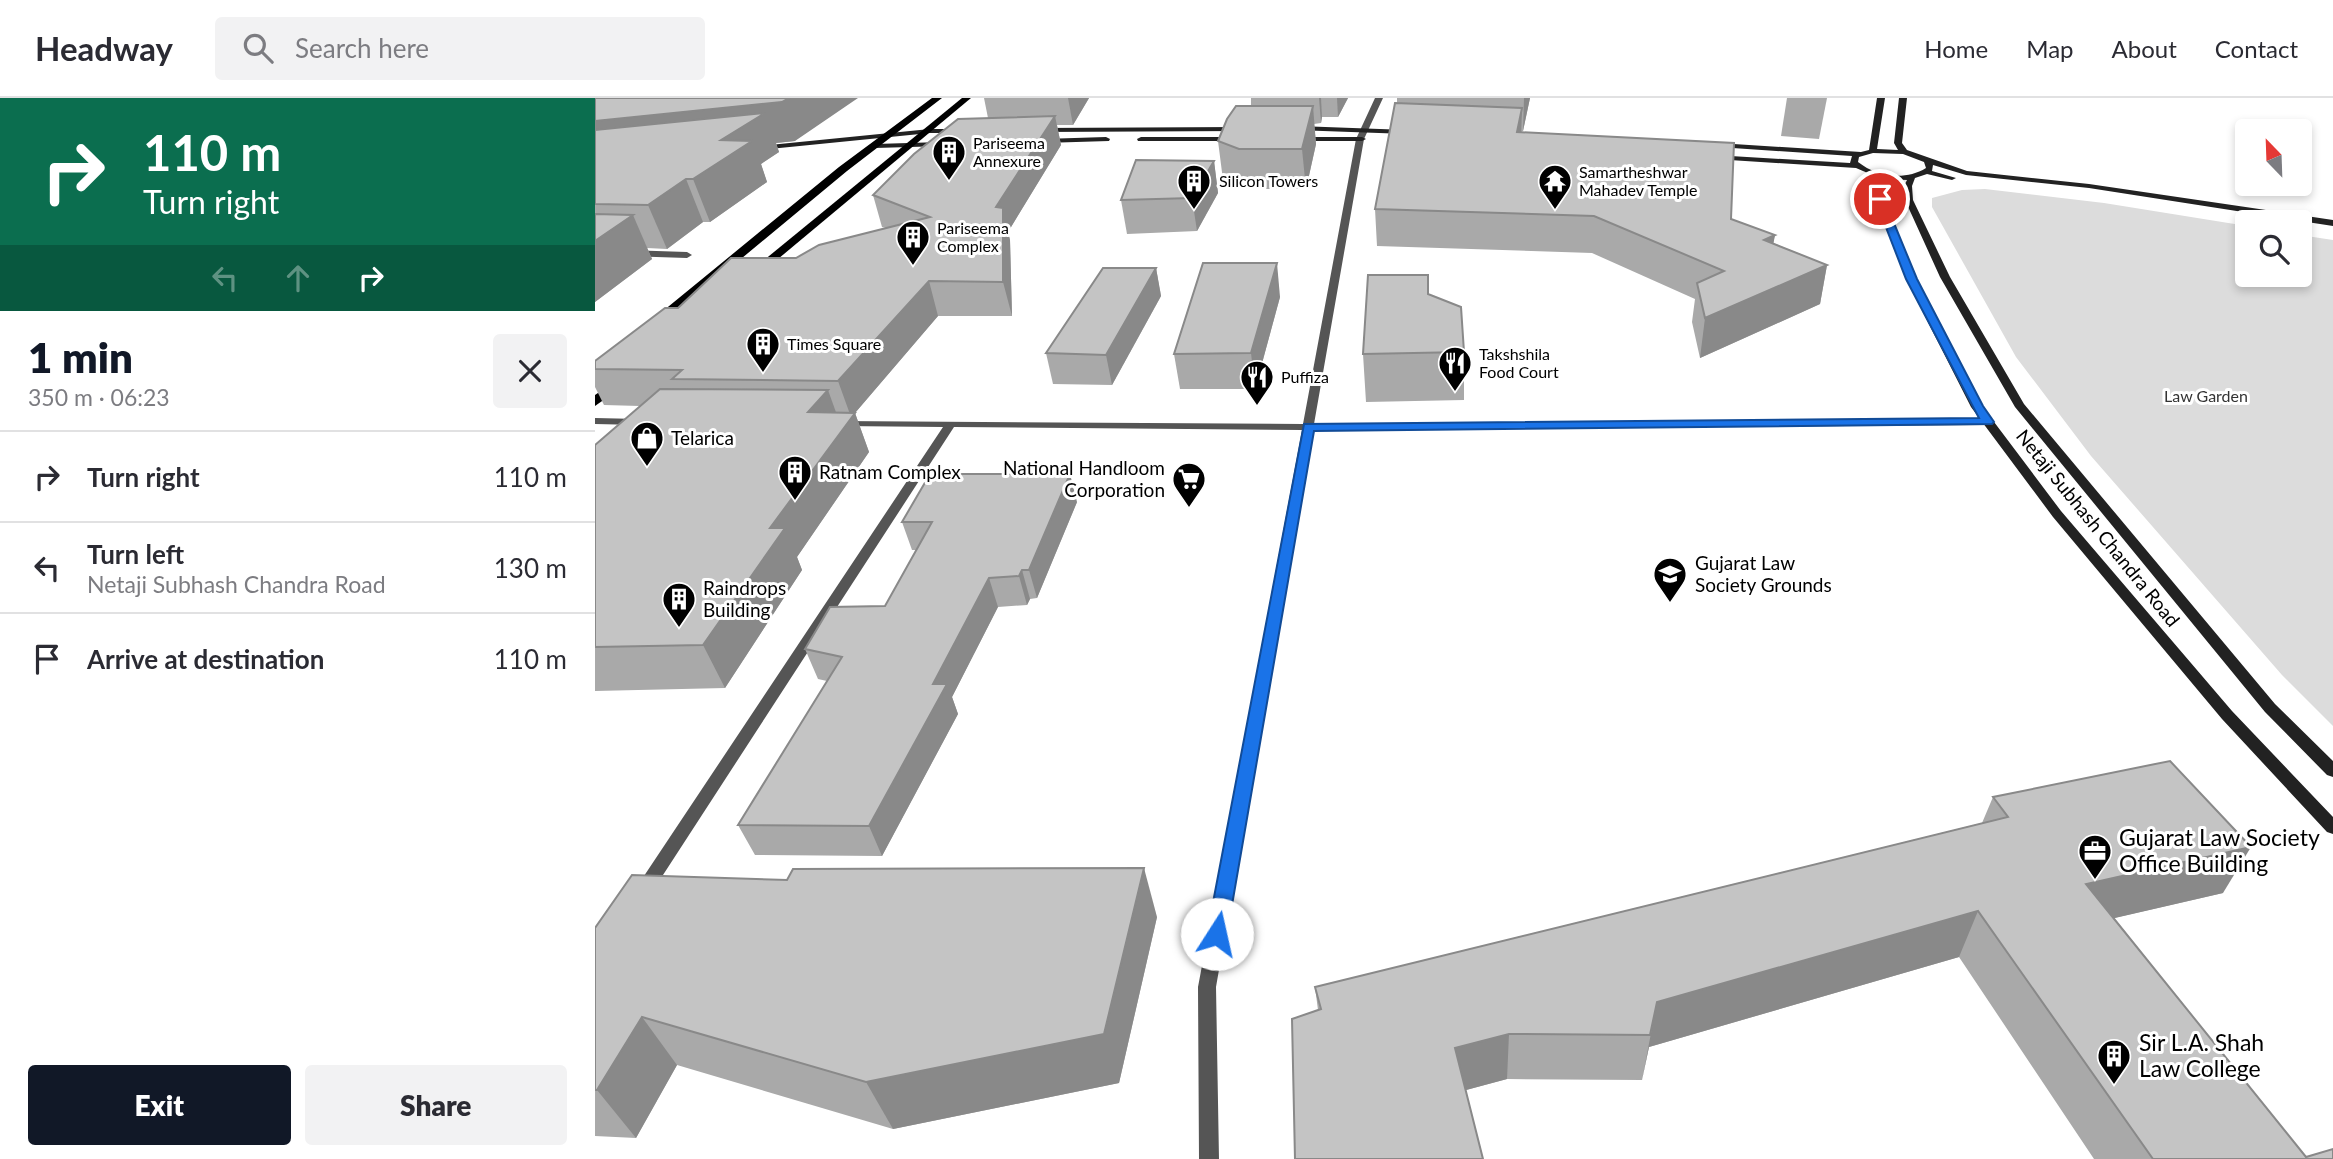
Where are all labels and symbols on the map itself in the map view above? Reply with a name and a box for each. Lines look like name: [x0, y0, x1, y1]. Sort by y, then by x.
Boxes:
north arrow: [2235, 119, 2312, 196]
building icon: Pariseema Annexure: [930, 133, 968, 182]
place label: Pariseema Annexure: [973, 133, 1045, 170]
building icon: Silicon Towers: [1175, 162, 1213, 211]
temple icon: Samartheshwar Mahadev Temple: [1536, 162, 1574, 211]
place label: Samartheshwar Mahadev Temple: [1579, 162, 1697, 199]
pin: [1850, 169, 1910, 229]
place label: Silicon Towers: [1219, 171, 1318, 190]
building icon: Pariseema Complex: [894, 218, 932, 267]
place label: Pariseema Complex: [937, 218, 1009, 255]
building icon: Times Square: [744, 325, 782, 374]
place label: Times Square: [787, 334, 881, 353]
restaurant icon: Takshshila Food Court: [1436, 344, 1474, 393]
place label: Takshshila Food Court: [1479, 344, 1559, 381]
restaurant icon: Puffiza: [1238, 358, 1276, 407]
place label: Puffiza: [1281, 367, 1329, 386]
park label: Law Garden: [2164, 386, 2248, 405]
shop icon: Telarica: [628, 419, 666, 468]
street label: Netaji Subhash Chandra Road: [2012, 425, 2185, 631]
place label: Telarica: [671, 426, 734, 449]
building icon: Ratnam Complex: [776, 453, 814, 502]
place label: National Handloom Corporation: [1003, 456, 1165, 501]
place label: Ratnam Complex: [819, 460, 961, 483]
supermarket icon: National Handloom Corporation: [1170, 460, 1208, 509]
place label: Gujarat Law Society Grounds: [1695, 551, 1832, 596]
school or university icon: Gujarat Law Society Grounds: [1651, 555, 1689, 604]
place label: Raindrops Building: [703, 576, 786, 621]
building icon: Raindrops Building: [660, 580, 698, 629]
place label: Gujarat Law Society Office Building: [2119, 823, 2320, 877]
office icon: Gujarat Law Society Office Building: [2076, 832, 2114, 881]
position arrow: [1180, 897, 1254, 971]
place label: Sir L.A. Shah Law College: [2139, 1028, 2264, 1082]
building icon: Sir L.A. Shah Law College: [2095, 1037, 2133, 1086]

